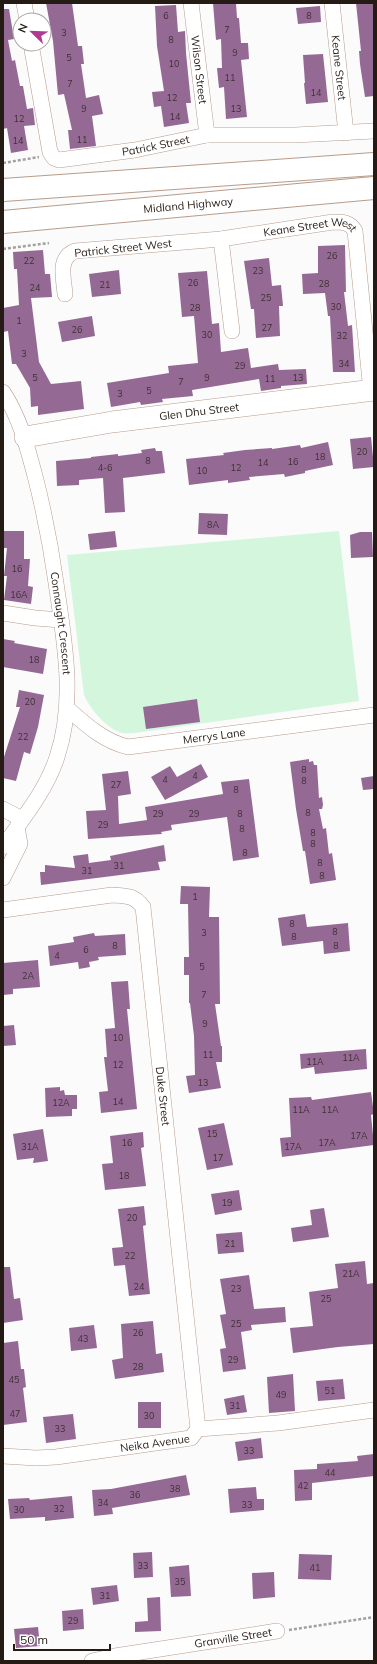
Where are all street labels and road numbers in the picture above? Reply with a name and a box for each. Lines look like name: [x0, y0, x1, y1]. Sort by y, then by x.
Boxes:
street label: Wilson Street: [188, 34, 210, 105]
street label: Keane Street: [329, 34, 349, 101]
street label: Patrick Street: [121, 132, 191, 159]
street label: Midland Highway: [143, 194, 234, 216]
street label: Keane Street West: [262, 215, 360, 239]
street label: Patrick Street West: [74, 236, 173, 260]
street label: Glen Dhu Street: [158, 400, 240, 423]
street label: Connaught Crescent: [47, 571, 74, 675]
street label: Merrys Lane: [182, 725, 246, 747]
street label: Duke Street: [153, 1066, 173, 1127]
street label: Neika Avenue: [119, 1431, 191, 1455]
street label: Granville Street: [193, 1625, 273, 1651]

